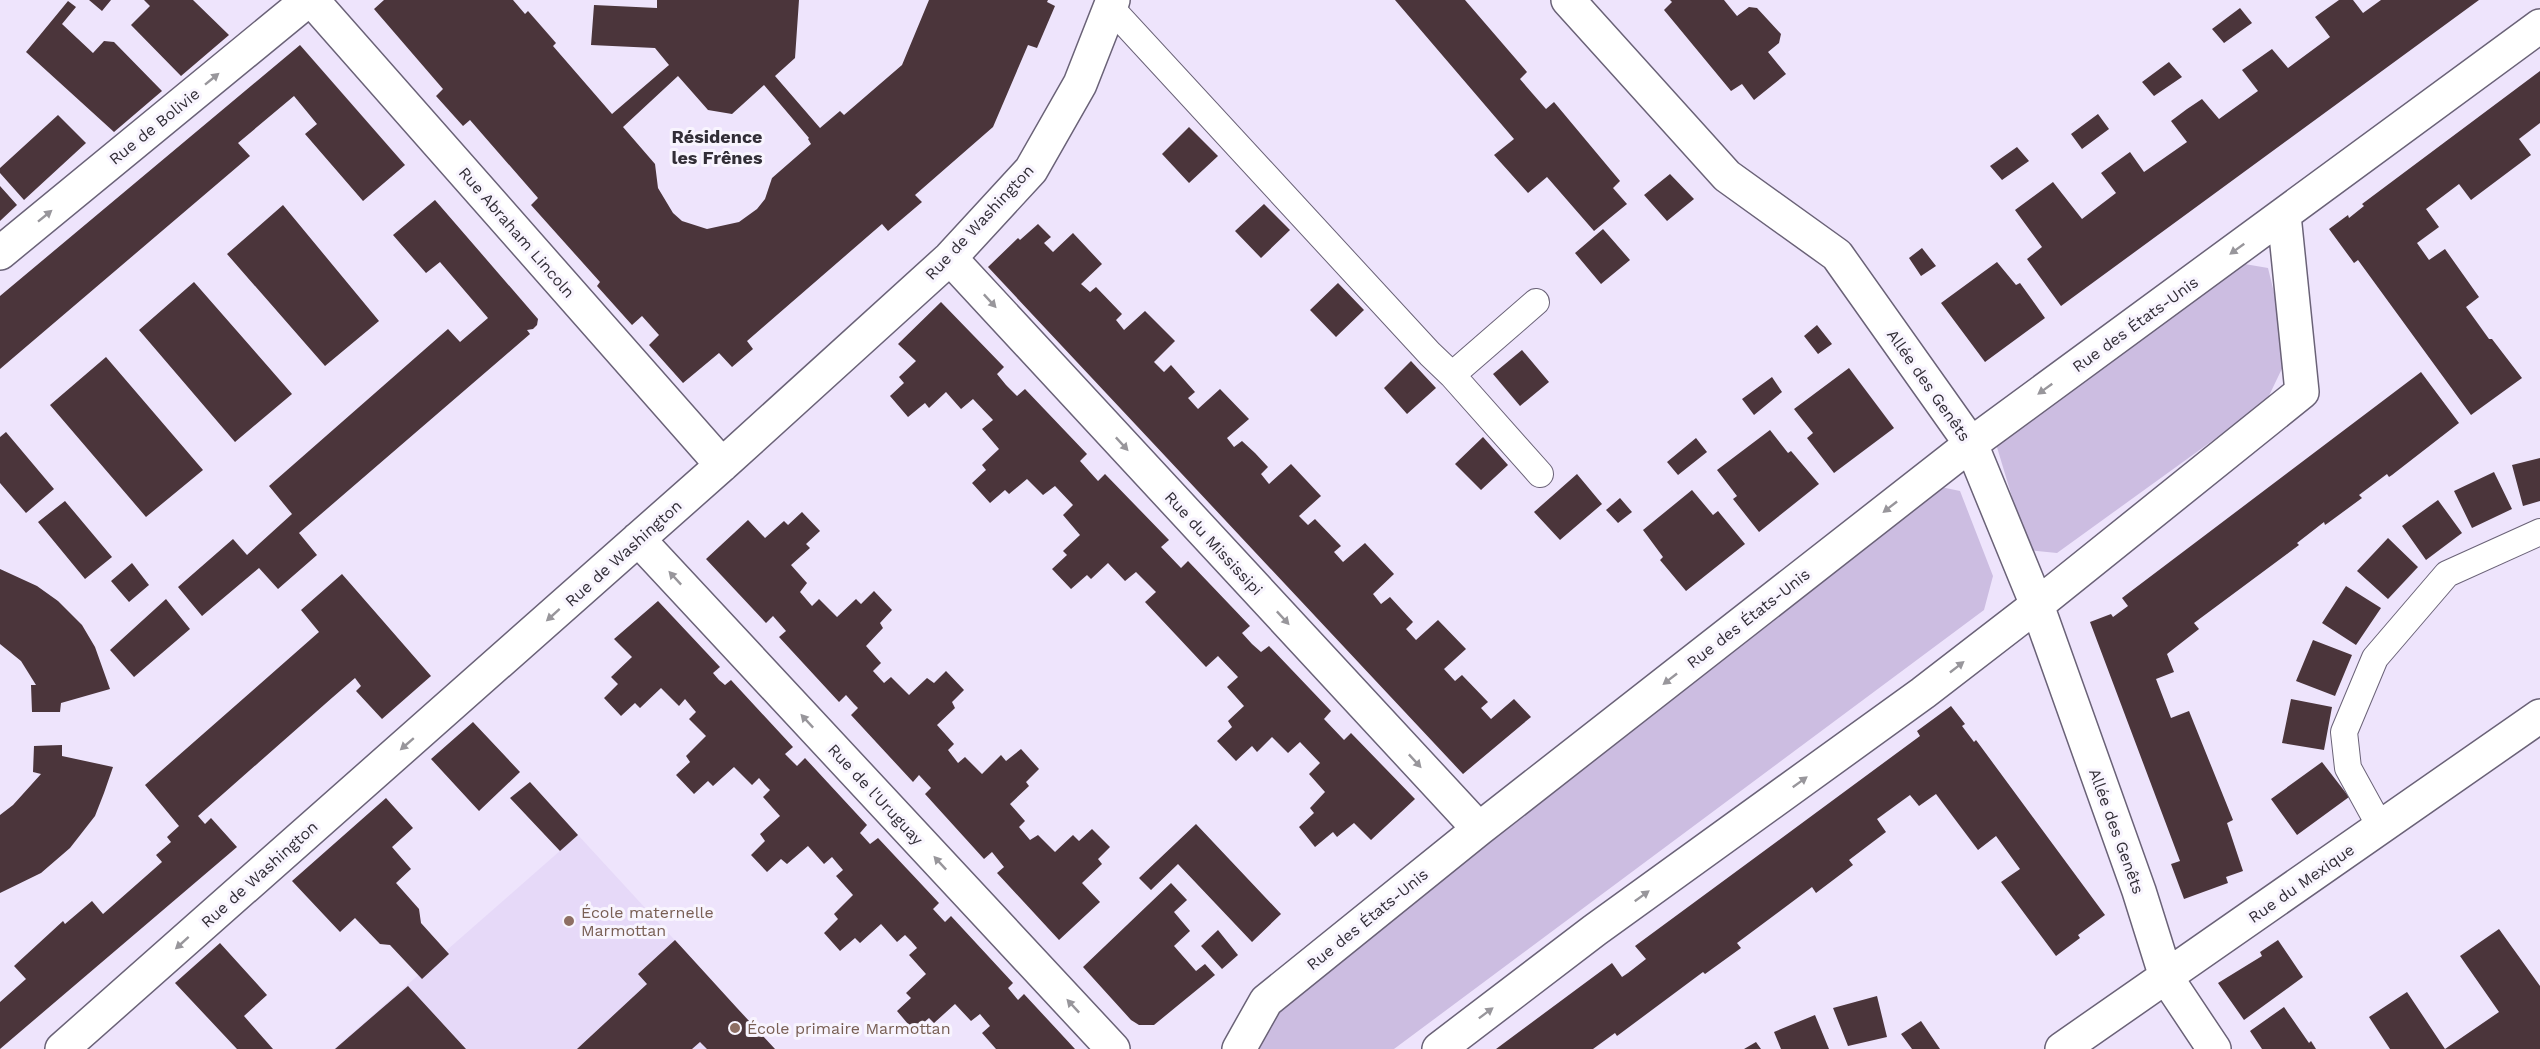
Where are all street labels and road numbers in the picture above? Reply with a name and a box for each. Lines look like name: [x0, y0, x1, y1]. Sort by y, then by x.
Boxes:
street label: Rue de Bolivie: [105, 84, 203, 169]
street label: Rue de Washington: [921, 161, 1038, 284]
street label: Rue Abraham Lincoln: [455, 163, 579, 302]
street label: Rue des États-Unis: [2069, 272, 2202, 376]
street label: Allée des Genêts: [1883, 326, 1974, 445]
street label: Rue du Mississipi: [1161, 488, 1267, 599]
street label: Rue de Washington: [561, 496, 686, 611]
street label: Rue des États-Unis: [1683, 565, 1814, 672]
street label: Rue de l'Uruguay: [824, 740, 928, 849]
street label: Allée des Genêts: [2085, 766, 2148, 897]
street label: Rue de Washington: [197, 817, 322, 932]
street label: Rue du Mexique: [2245, 840, 2358, 927]
street label: Rue des États-Unis: [1303, 865, 1432, 974]

